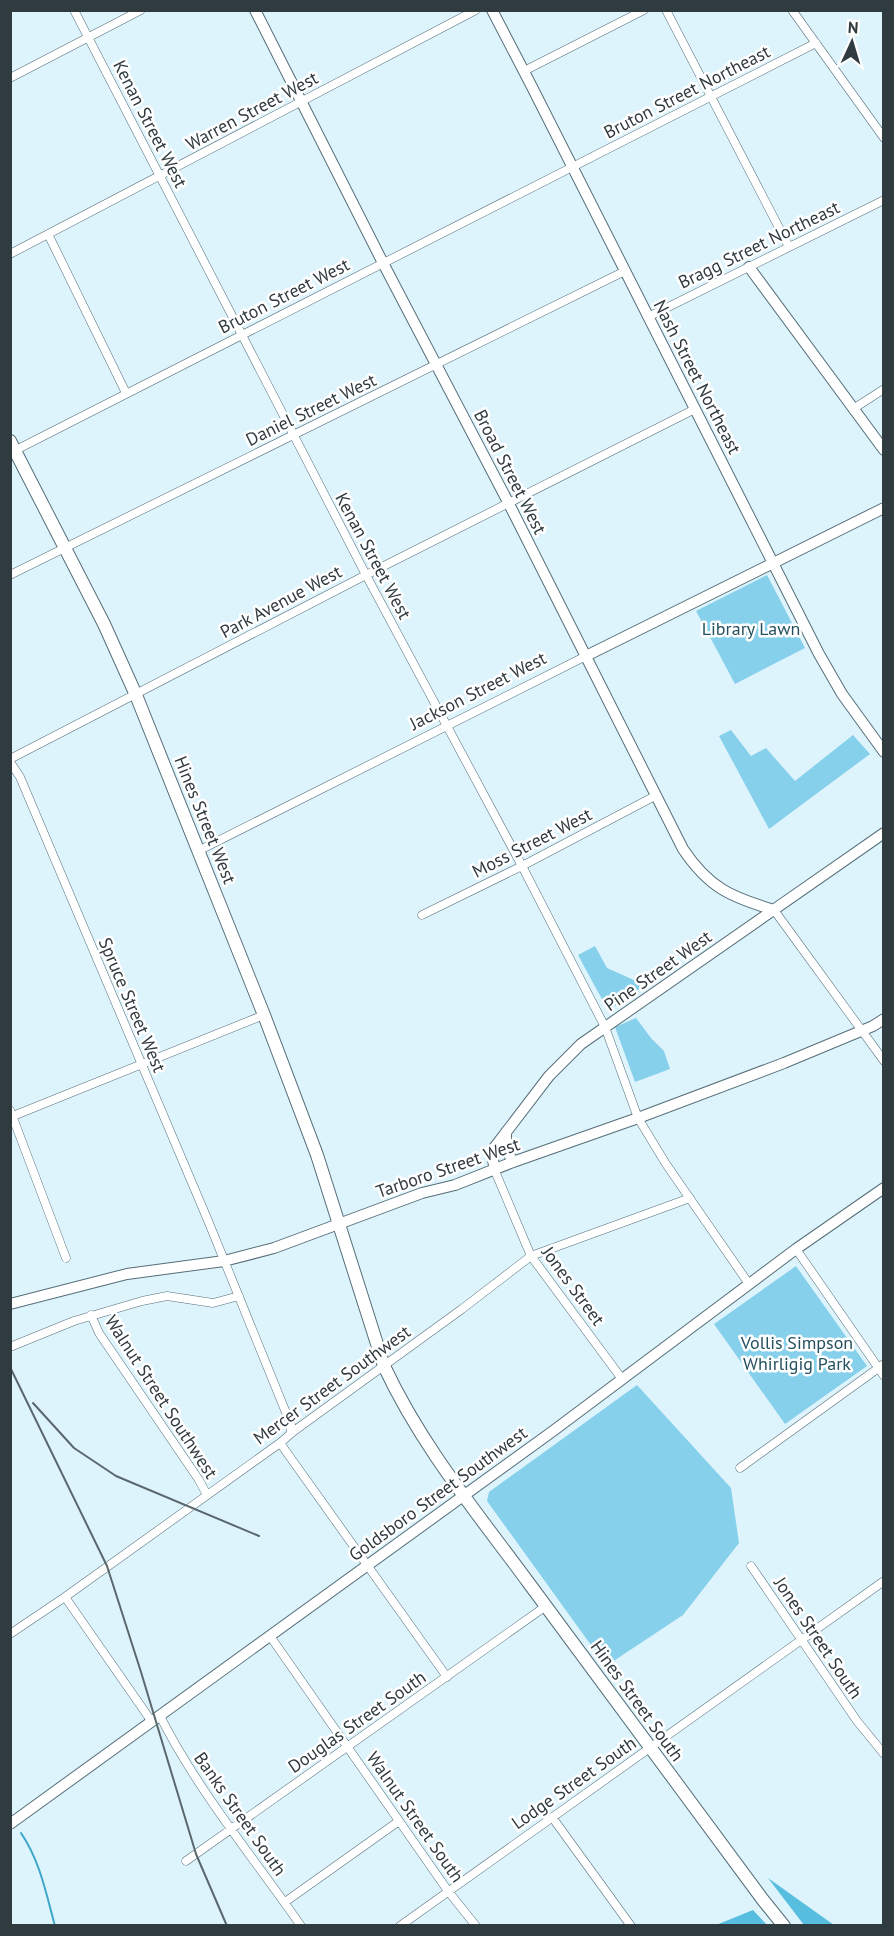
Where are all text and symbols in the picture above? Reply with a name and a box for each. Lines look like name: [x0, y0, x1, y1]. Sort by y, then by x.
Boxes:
north arrow: [822, 12, 882, 72]
text: N: [847, 17, 859, 37]
street label: Bruton Street Northeast: [600, 40, 774, 143]
street label: Kenan Street West: [108, 56, 192, 191]
street label: Warren Street West: [182, 66, 322, 155]
street label: Bragg Street Northeast: [674, 196, 843, 294]
street label: Bruton Street West: [214, 253, 353, 338]
street label: Nash Street Northeast: [649, 296, 746, 458]
street label: Daniel Street West: [242, 368, 380, 451]
street label: Broad Street West: [469, 405, 552, 538]
street label: Kenan Street West: [330, 489, 416, 623]
street label: Park Avenue West: [216, 560, 346, 643]
park label: Library Lawn: [702, 617, 800, 640]
street label: Jackson Street West: [405, 646, 550, 735]
street label: Hines Street West: [169, 753, 242, 887]
street label: Moss Street West: [468, 803, 595, 883]
street label: Pine Street West: [599, 925, 716, 1016]
street label: Spruce Street West: [94, 934, 171, 1076]
street label: Tarboro Street West: [373, 1132, 523, 1203]
street label: Jones Street: [536, 1241, 610, 1330]
street label: Walnut Street Southwest: [100, 1311, 223, 1483]
street label: Mercer Street Southwest: [249, 1320, 415, 1449]
park label: Vollis Simpson Whirligig Park: [740, 1331, 853, 1375]
street label: Goldsboro Street Southwest: [344, 1421, 531, 1566]
street label: Jones Street South: [769, 1572, 868, 1703]
street label: Hines Street South: [586, 1636, 689, 1766]
street label: Douglas Street South: [283, 1665, 430, 1778]
street label: Lodge Street South: [507, 1731, 640, 1834]
street label: Banks Street South: [189, 1747, 292, 1880]
street label: Walnut Street South: [362, 1747, 469, 1887]

